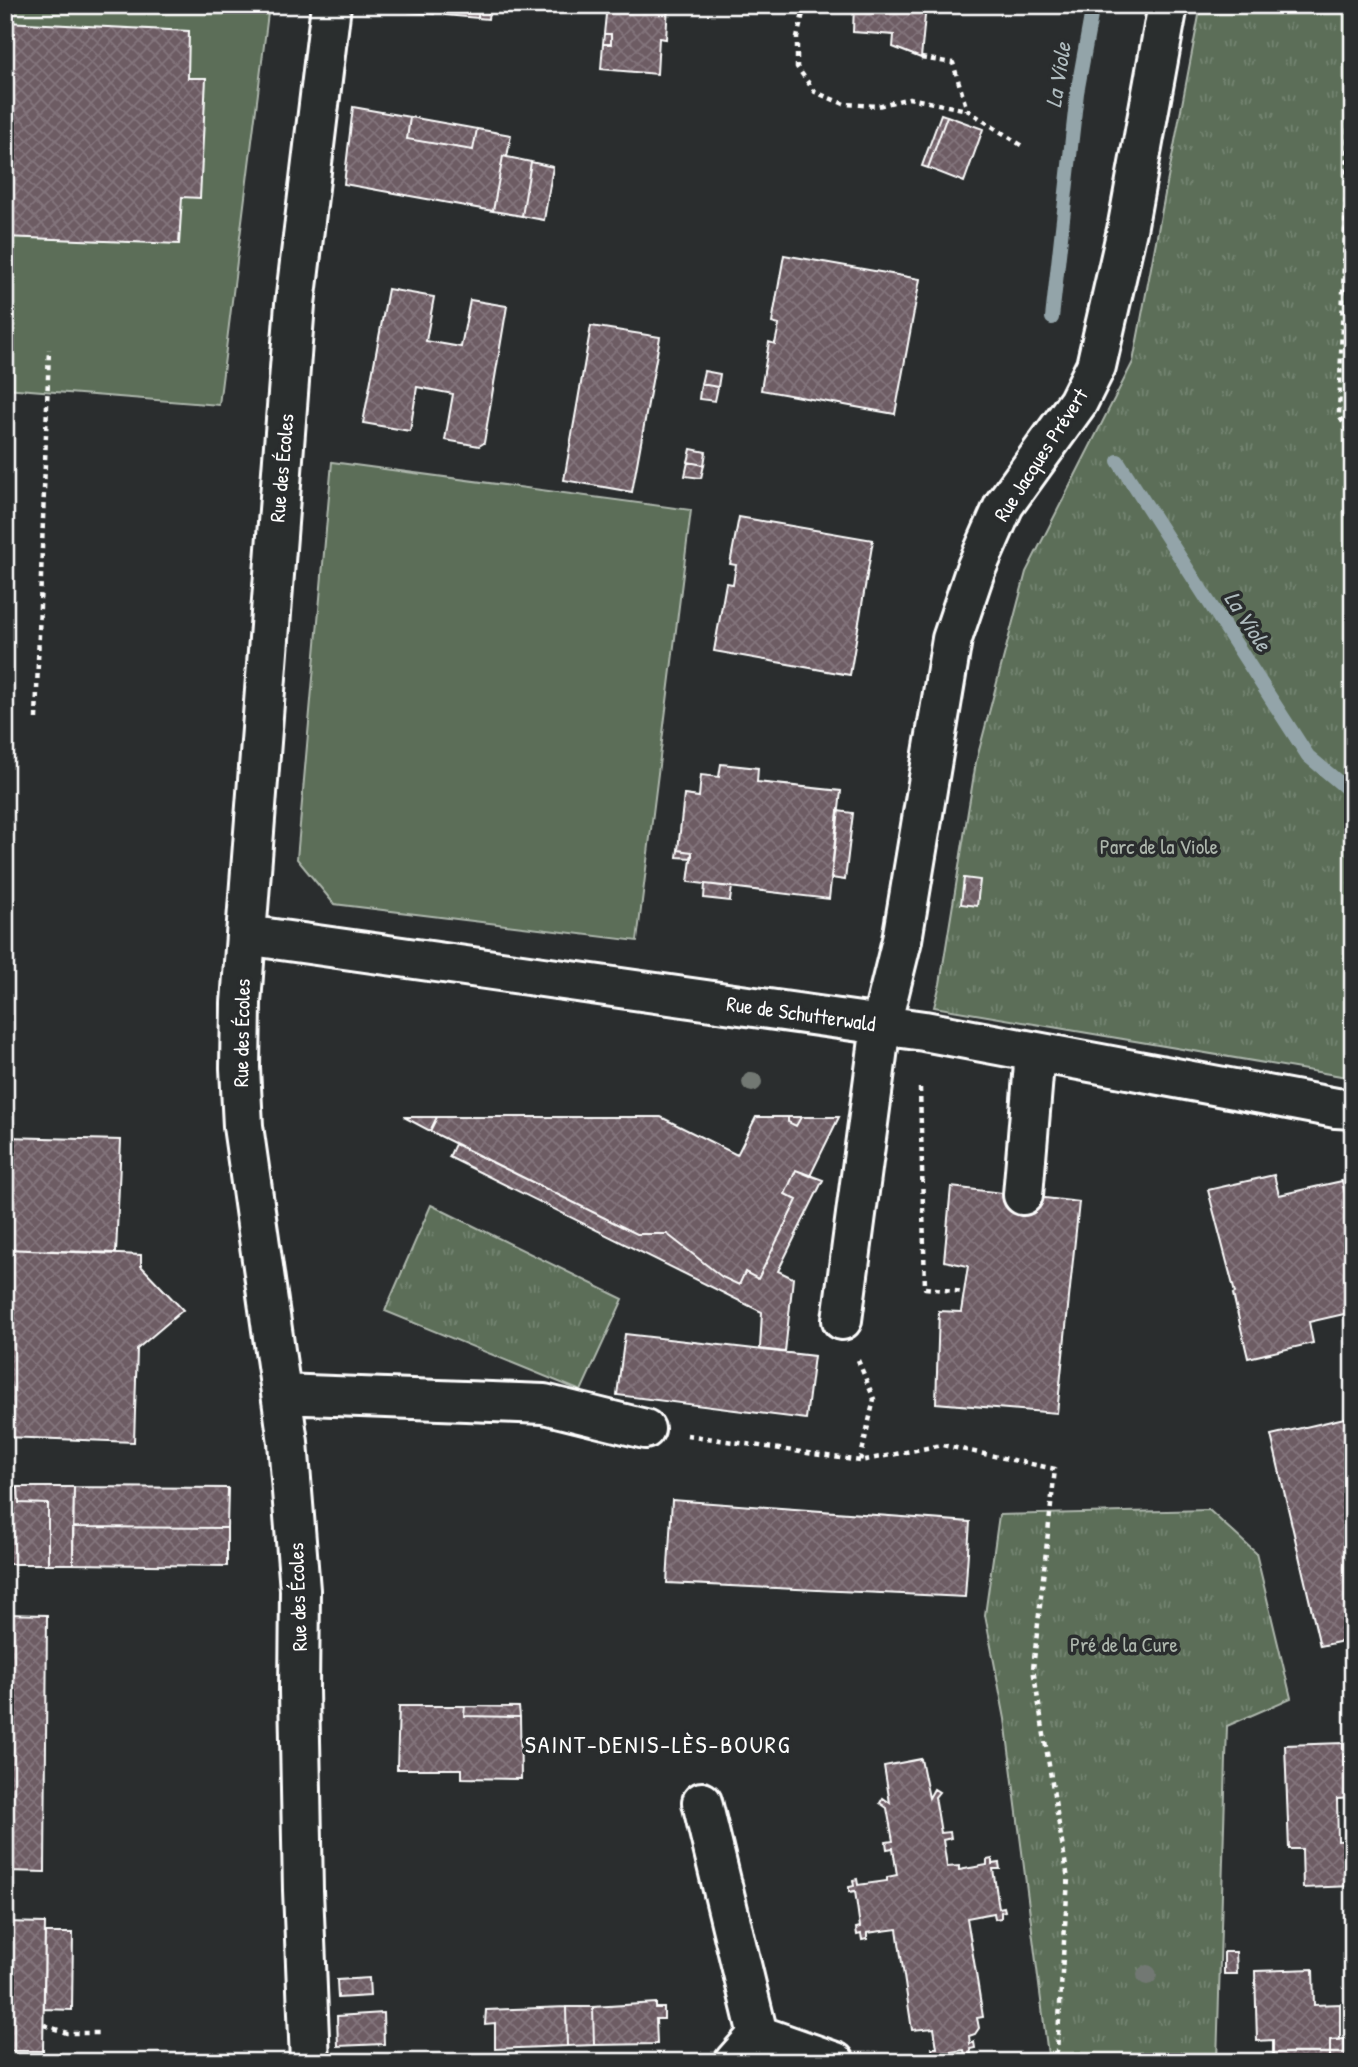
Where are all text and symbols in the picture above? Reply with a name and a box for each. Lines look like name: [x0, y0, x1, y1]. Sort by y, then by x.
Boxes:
water label: La Viole: [1037, 39, 1078, 110]
street label: Rue Jacques Prévert: [987, 382, 1095, 527]
street label: Rue des Écoles: [262, 413, 301, 523]
water label: La Viole: [1218, 585, 1280, 657]
park label: Parc de la Viole: [1100, 832, 1218, 861]
street label: Rue des Écoles: [226, 978, 257, 1087]
street label: Rue de Schutterwald: [725, 989, 877, 1038]
street label: Rue des Écoles: [281, 1542, 314, 1652]
park label: Pré de la Cure: [1070, 1630, 1178, 1659]
district label: SAINT-DENIS-LÈS-BOURG: [525, 1728, 791, 1760]

